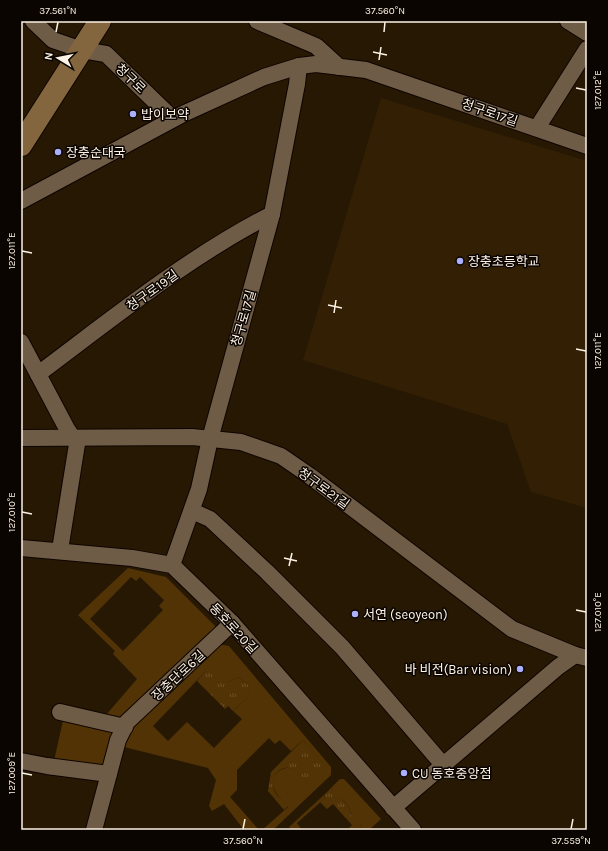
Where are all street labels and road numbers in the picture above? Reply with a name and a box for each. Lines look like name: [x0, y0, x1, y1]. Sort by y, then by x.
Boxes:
street label: 청구로: [113, 60, 149, 96]
street label: 청구로17길: [460, 96, 520, 129]
street label: 청구로19길: [124, 267, 181, 314]
street label: 청구로17길: [228, 288, 259, 348]
street label: 청구로21길: [295, 465, 352, 512]
street label: 동호로20길: [207, 600, 261, 657]
street label: 장충단로6길: [149, 647, 208, 704]

